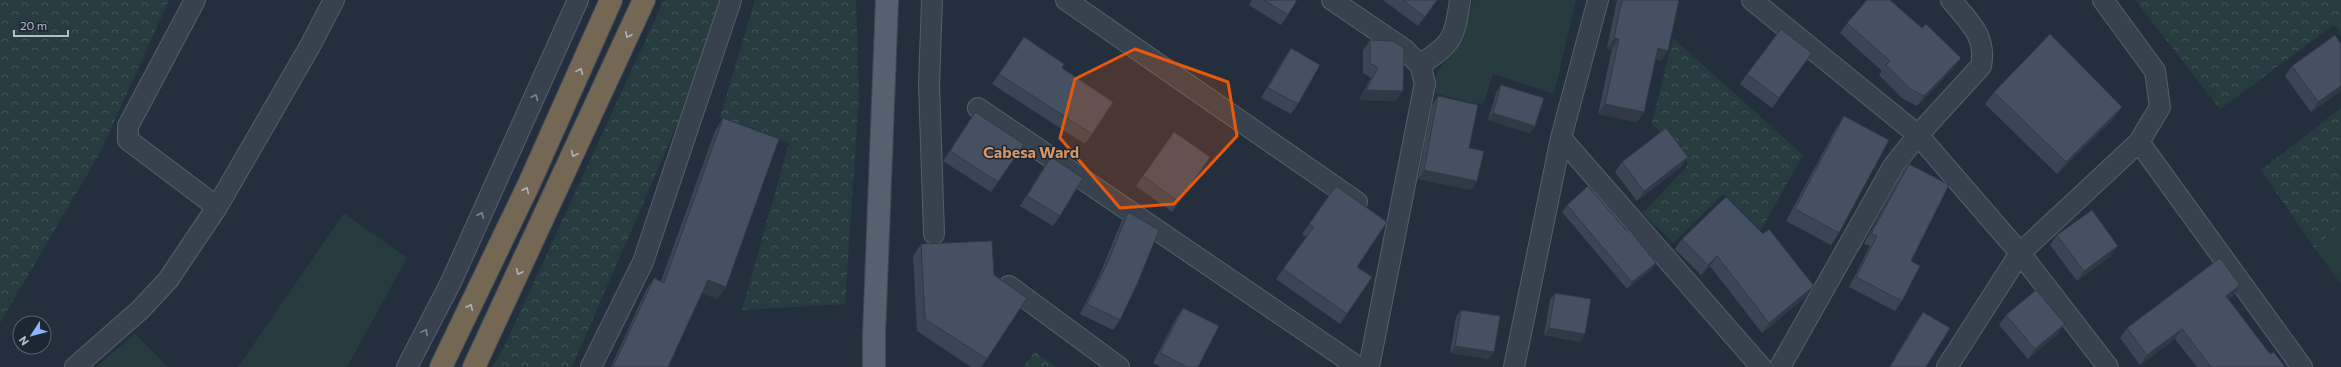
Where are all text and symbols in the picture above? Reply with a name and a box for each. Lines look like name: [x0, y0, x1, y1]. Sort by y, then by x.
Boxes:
scale bar: [14, 12, 68, 38]
text: 20 m: [20, 18, 47, 32]
one-way arrow: [625, 31, 633, 39]
one-way arrow: [575, 68, 583, 75]
one-way arrow: [530, 93, 538, 101]
district label: Cabesa Ward: [983, 142, 1079, 161]
one-way arrow: [571, 149, 579, 157]
one-way arrow: [522, 186, 529, 194]
one-way arrow: [477, 212, 485, 219]
one-way arrow: [516, 267, 524, 275]
one-way arrow: [465, 303, 473, 311]
north arrow: [12, 315, 52, 355]
one-way arrow: [420, 329, 428, 337]
text: N: [16, 334, 31, 348]

